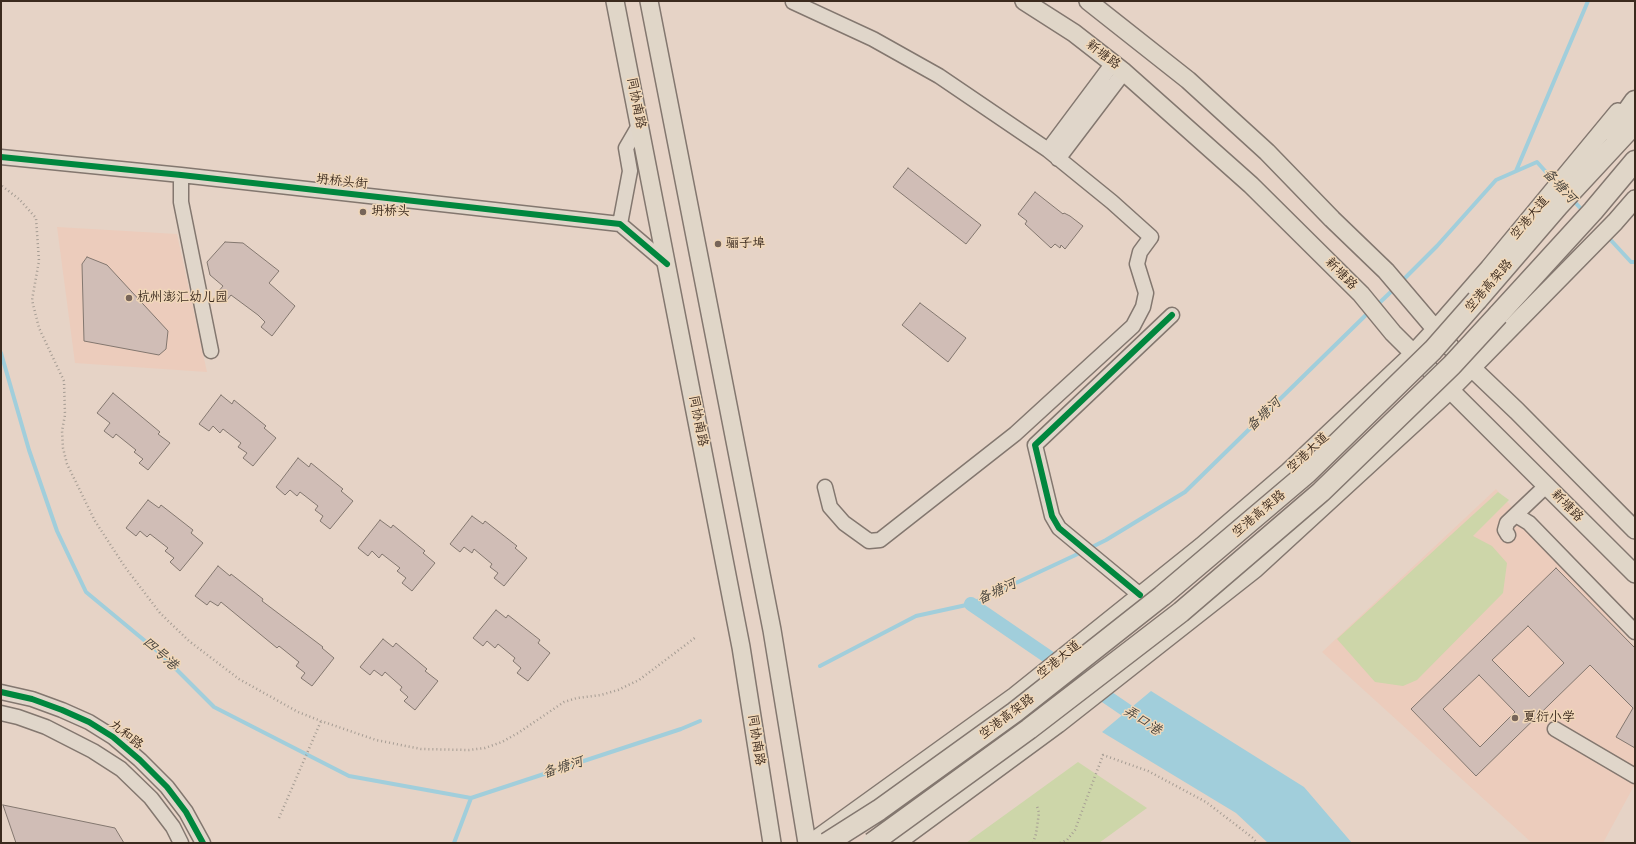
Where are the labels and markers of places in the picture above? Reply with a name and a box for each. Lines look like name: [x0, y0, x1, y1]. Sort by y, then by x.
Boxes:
place label: 坍桥头: [371, 204, 410, 220]
marker: 坍桥头: [358, 207, 368, 217]
place label: 骊子埠: [726, 236, 765, 252]
marker: 骊子埠: [713, 239, 723, 249]
place label: 杭州澎汇幼儿园: [137, 290, 228, 306]
marker: 杭州澎汇幼儿园: [124, 293, 134, 303]
place label: 夏衍小学: [1523, 710, 1575, 726]
marker: 夏衍小学: [1510, 713, 1520, 723]

